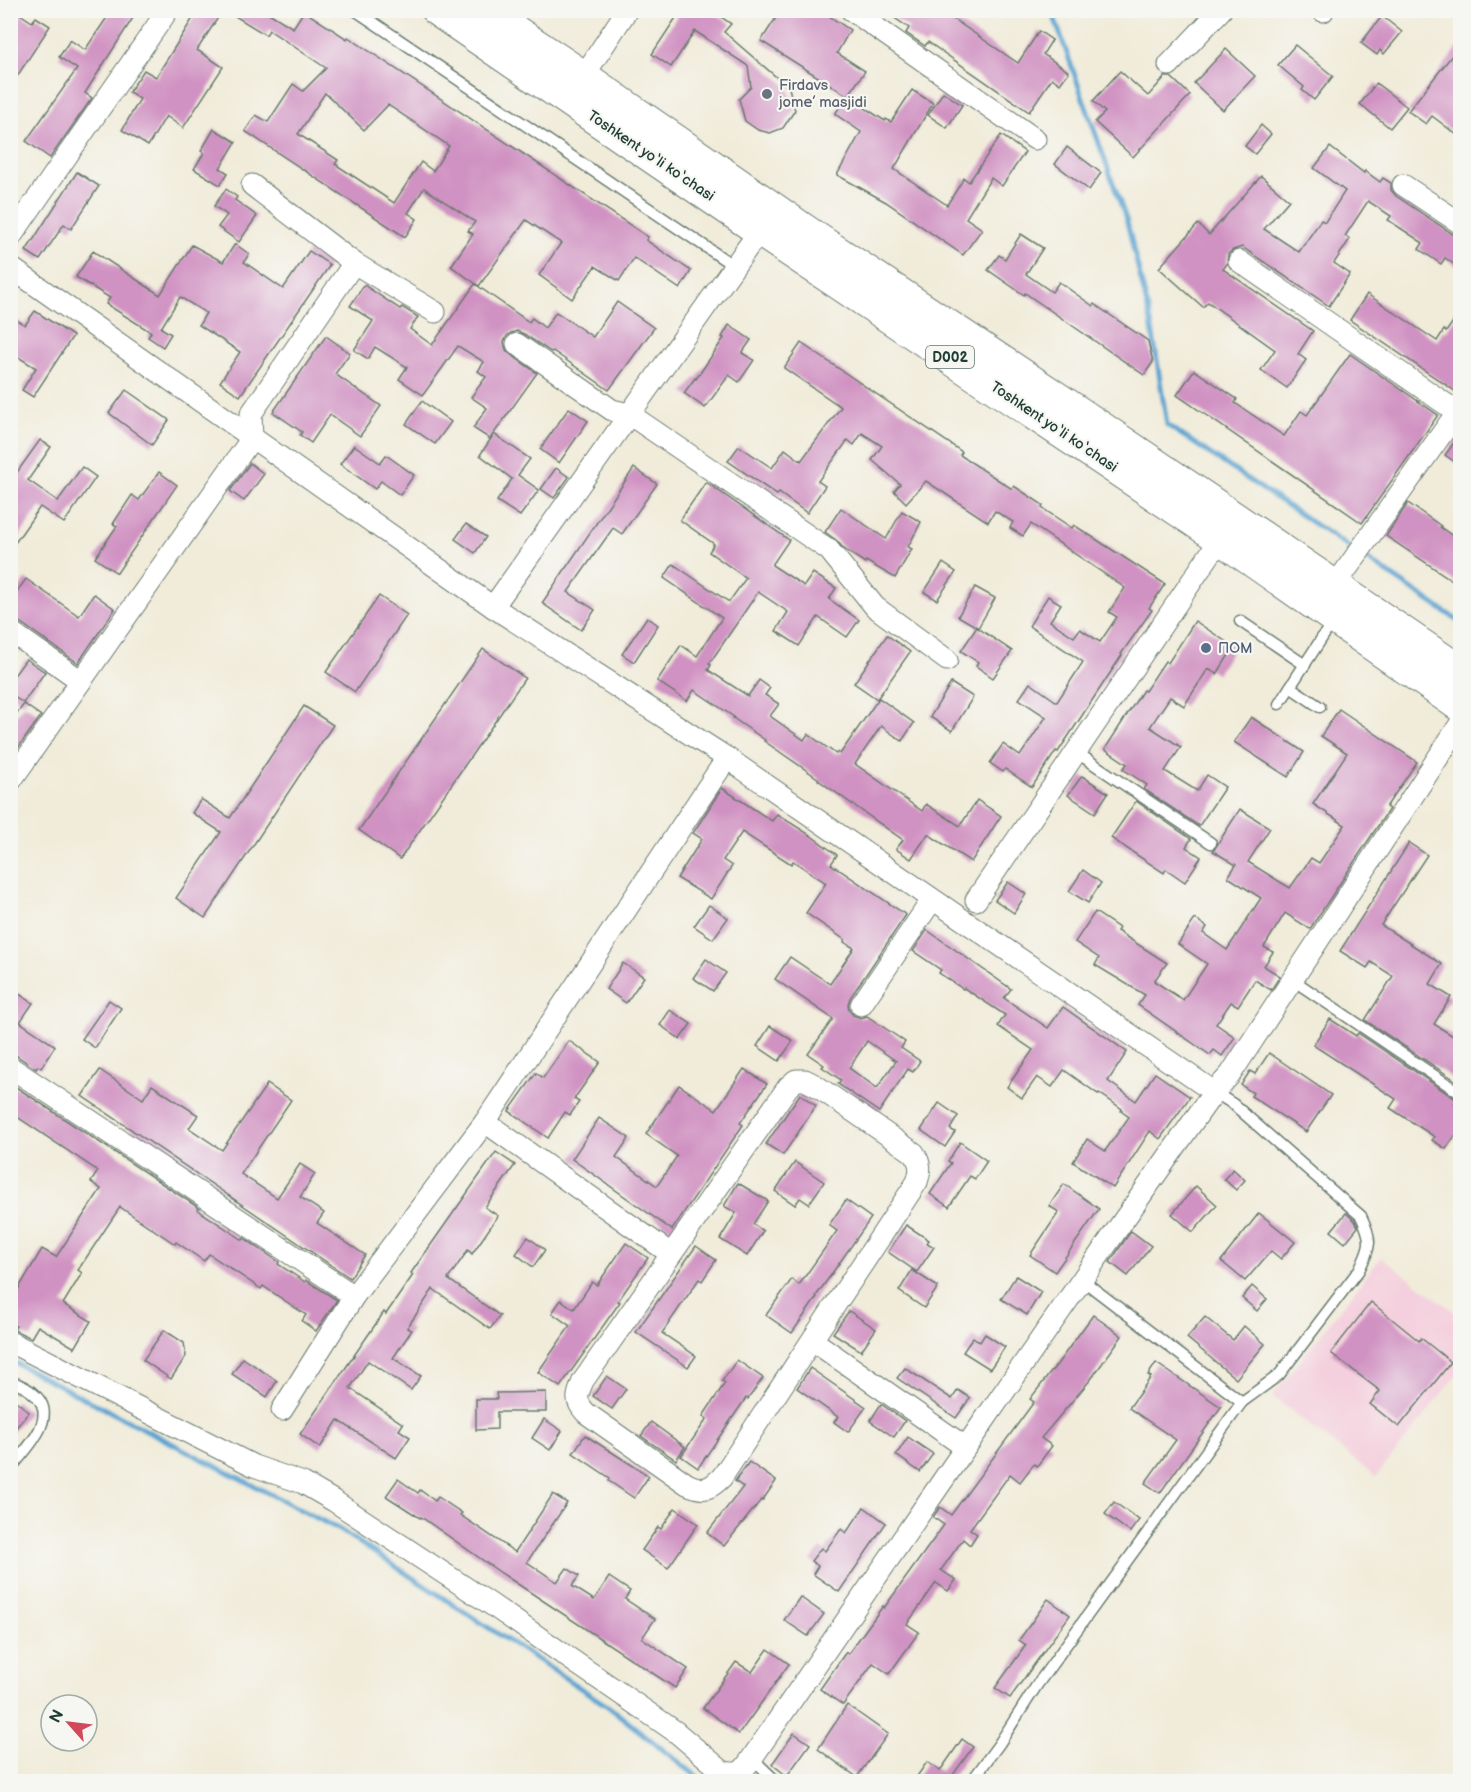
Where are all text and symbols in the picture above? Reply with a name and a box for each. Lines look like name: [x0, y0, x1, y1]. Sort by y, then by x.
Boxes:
place label: Firdavs jome’ masjidi: [778, 76, 867, 112]
marker: Firdavs jome’ masjidi: [760, 87, 774, 101]
street label: Toshkent yo‘li ko‘chasi: [584, 106, 718, 206]
road number: D002: [926, 346, 974, 368]
street label: Toshkent yo‘li ko‘chasi: [987, 377, 1121, 477]
place label: ПОМ: [1218, 639, 1253, 658]
marker: ПОМ: [1199, 641, 1213, 655]
north arrow: [39, 1693, 99, 1753]
text: N: [46, 1707, 68, 1726]

